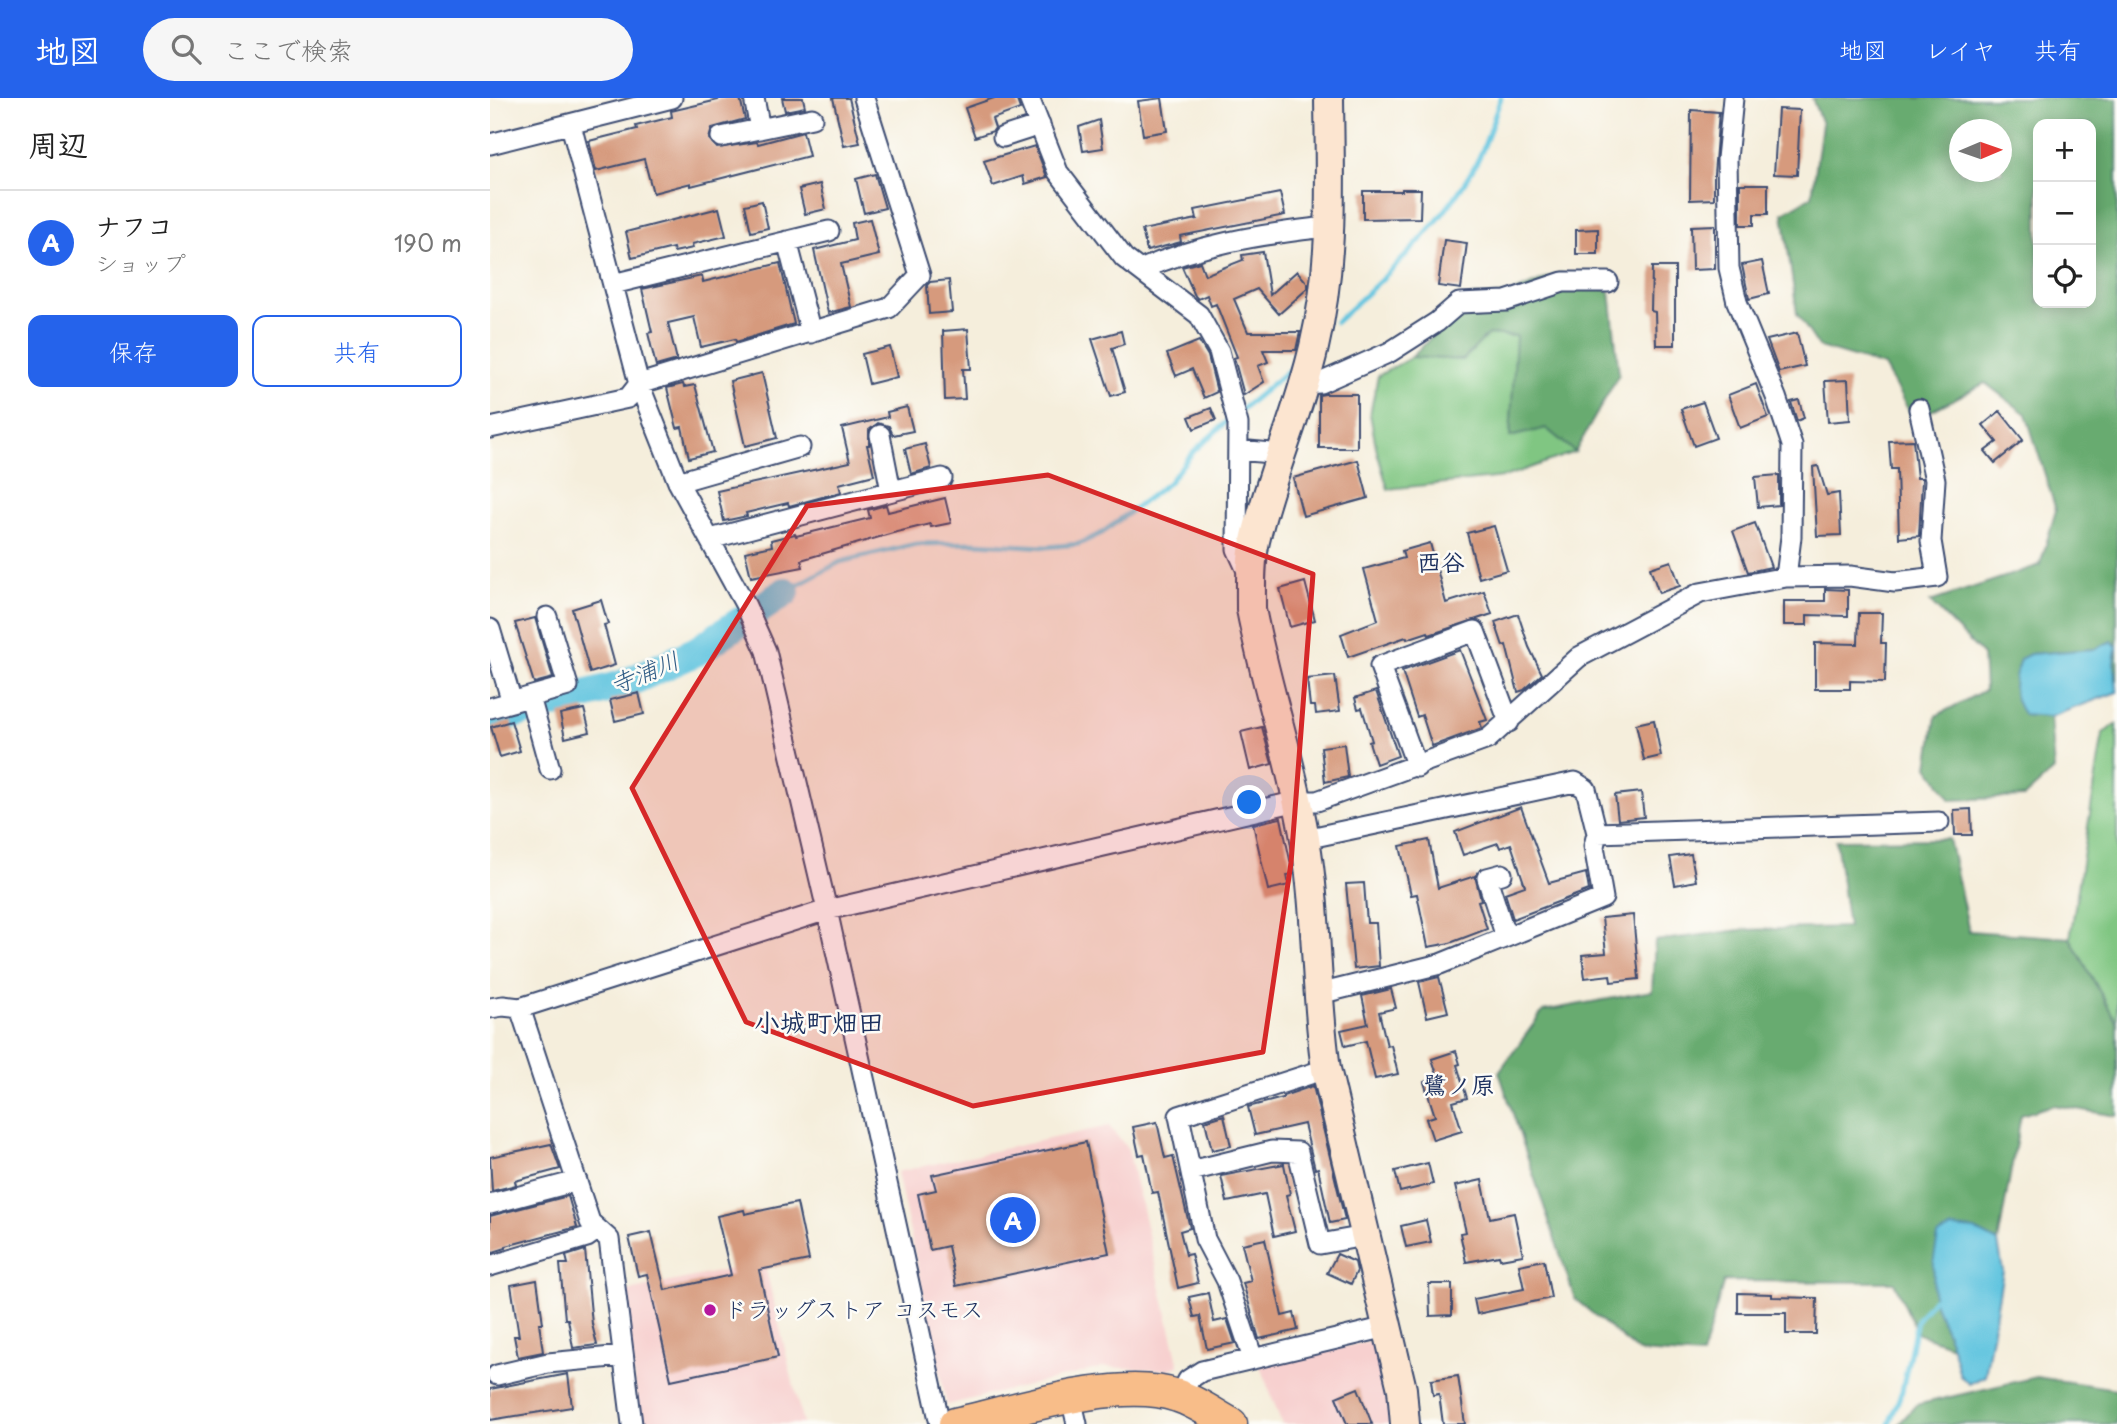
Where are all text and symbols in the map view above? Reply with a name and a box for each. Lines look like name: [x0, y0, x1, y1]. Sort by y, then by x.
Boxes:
search box: [143, 18, 633, 81]
text: 地図: [35, 24, 101, 74]
icon: search: [167, 30, 205, 68]
text: ここで検索: [223, 30, 353, 69]
text: 地図: [1839, 31, 1887, 67]
text: レイヤ: [1925, 31, 1996, 67]
text: 共有: [2034, 31, 2082, 67]
north arrow: [1949, 119, 2012, 182]
map controls: [2033, 119, 2096, 308]
button: +: [2033, 119, 2096, 182]
text: 周辺: [28, 121, 88, 166]
button: −: [2033, 182, 2096, 245]
text: ナフコ: [95, 206, 173, 245]
text: A: [42, 225, 60, 260]
text: 190 m: [394, 225, 462, 260]
text: ショップ: [95, 245, 186, 280]
button: locate: [2033, 245, 2096, 308]
button: 保存: [28, 315, 238, 387]
button: 共有: [252, 315, 462, 387]
district label: 西谷: [1417, 543, 1465, 579]
water label: 寺浦川: [604, 641, 684, 701]
your location: [1232, 785, 1266, 819]
district label: 小城町畑田: [754, 1002, 884, 1041]
district label: 鷺ノ原: [1423, 1066, 1495, 1102]
pin: A: [990, 1194, 1036, 1246]
place label: ドラッグストア コスモス: [724, 1291, 984, 1326]
marker: ドラッグストア コスモス: [702, 1302, 718, 1318]

